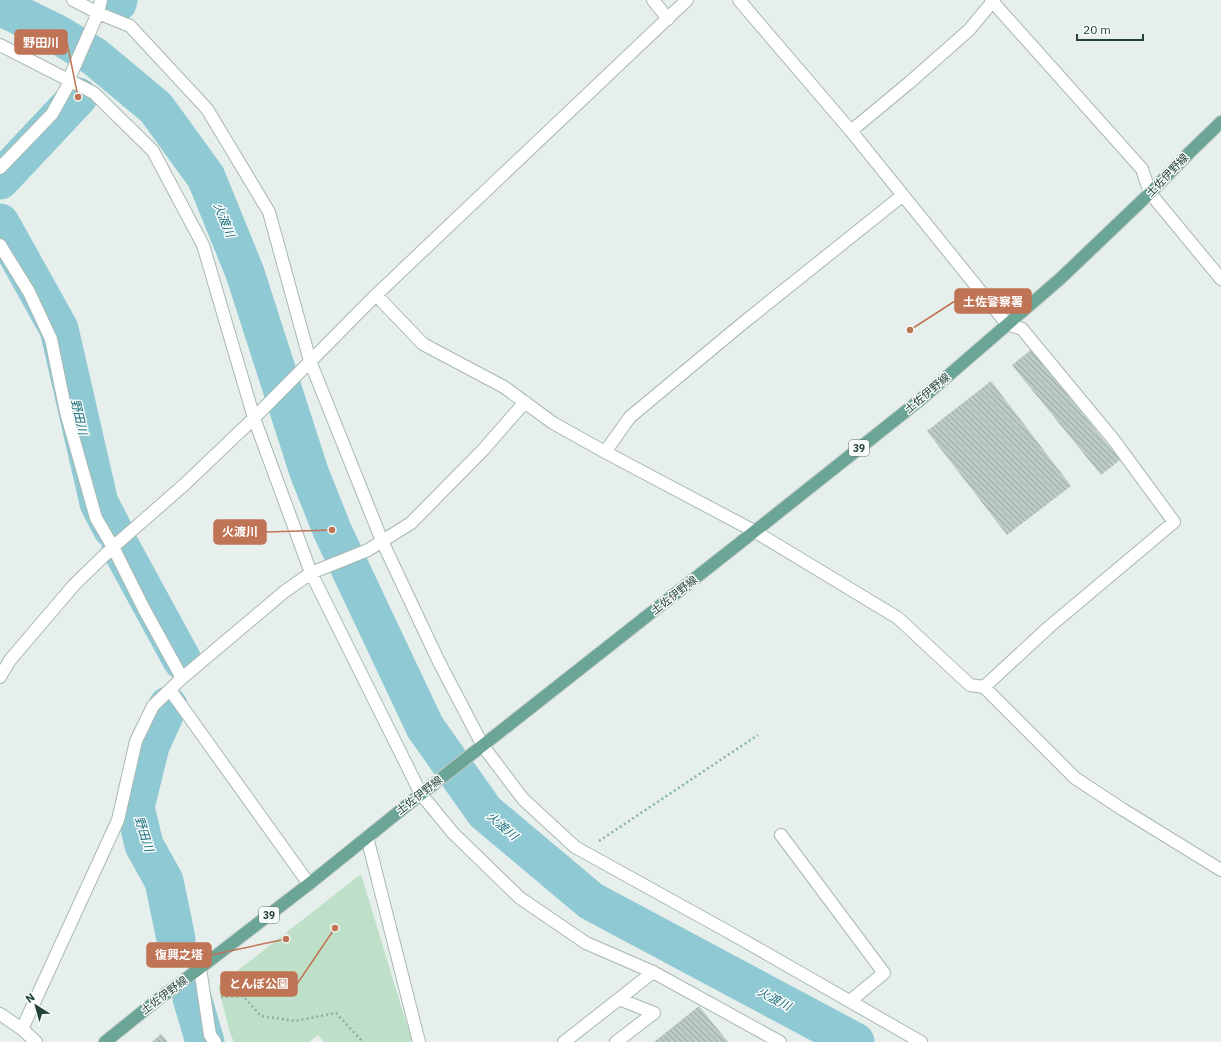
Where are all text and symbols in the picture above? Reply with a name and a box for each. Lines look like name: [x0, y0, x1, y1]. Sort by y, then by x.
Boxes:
scale bar: [1077, 16, 1143, 42]
text: 20 m: [1083, 22, 1111, 37]
callout: 野田川: [15, 30, 67, 54]
text: 野田川: [23, 35, 59, 50]
street label: 土佐伊野線: [1143, 150, 1191, 200]
water label: 火渡川: [211, 200, 239, 241]
callout: 土佐警察署: [955, 289, 1031, 313]
text: 土佐警察署: [963, 294, 1023, 309]
street label: 土佐伊野線: [901, 370, 953, 416]
water label: 野田川: [68, 398, 91, 438]
road number: 39: [849, 440, 869, 456]
callout: 火渡川: [214, 520, 266, 544]
text: 火渡川: [222, 524, 258, 539]
street label: 土佐伊野線: [648, 573, 700, 617]
street label: 土佐伊野線: [393, 773, 445, 817]
water label: 火渡川: [484, 808, 522, 844]
water label: 野田川: [132, 814, 158, 855]
road number: 39: [259, 907, 279, 923]
callout: 復興之塔: [147, 943, 211, 967]
text: 復興之塔: [155, 947, 203, 962]
callout: とんぼ公園: [221, 972, 297, 996]
street label: 土佐伊野線: [138, 973, 190, 1017]
text: とんぼ公園: [229, 976, 289, 991]
water label: 火渡川: [755, 983, 795, 1015]
north arrow: [16, 986, 56, 1026]
text: N: [23, 990, 37, 1006]

